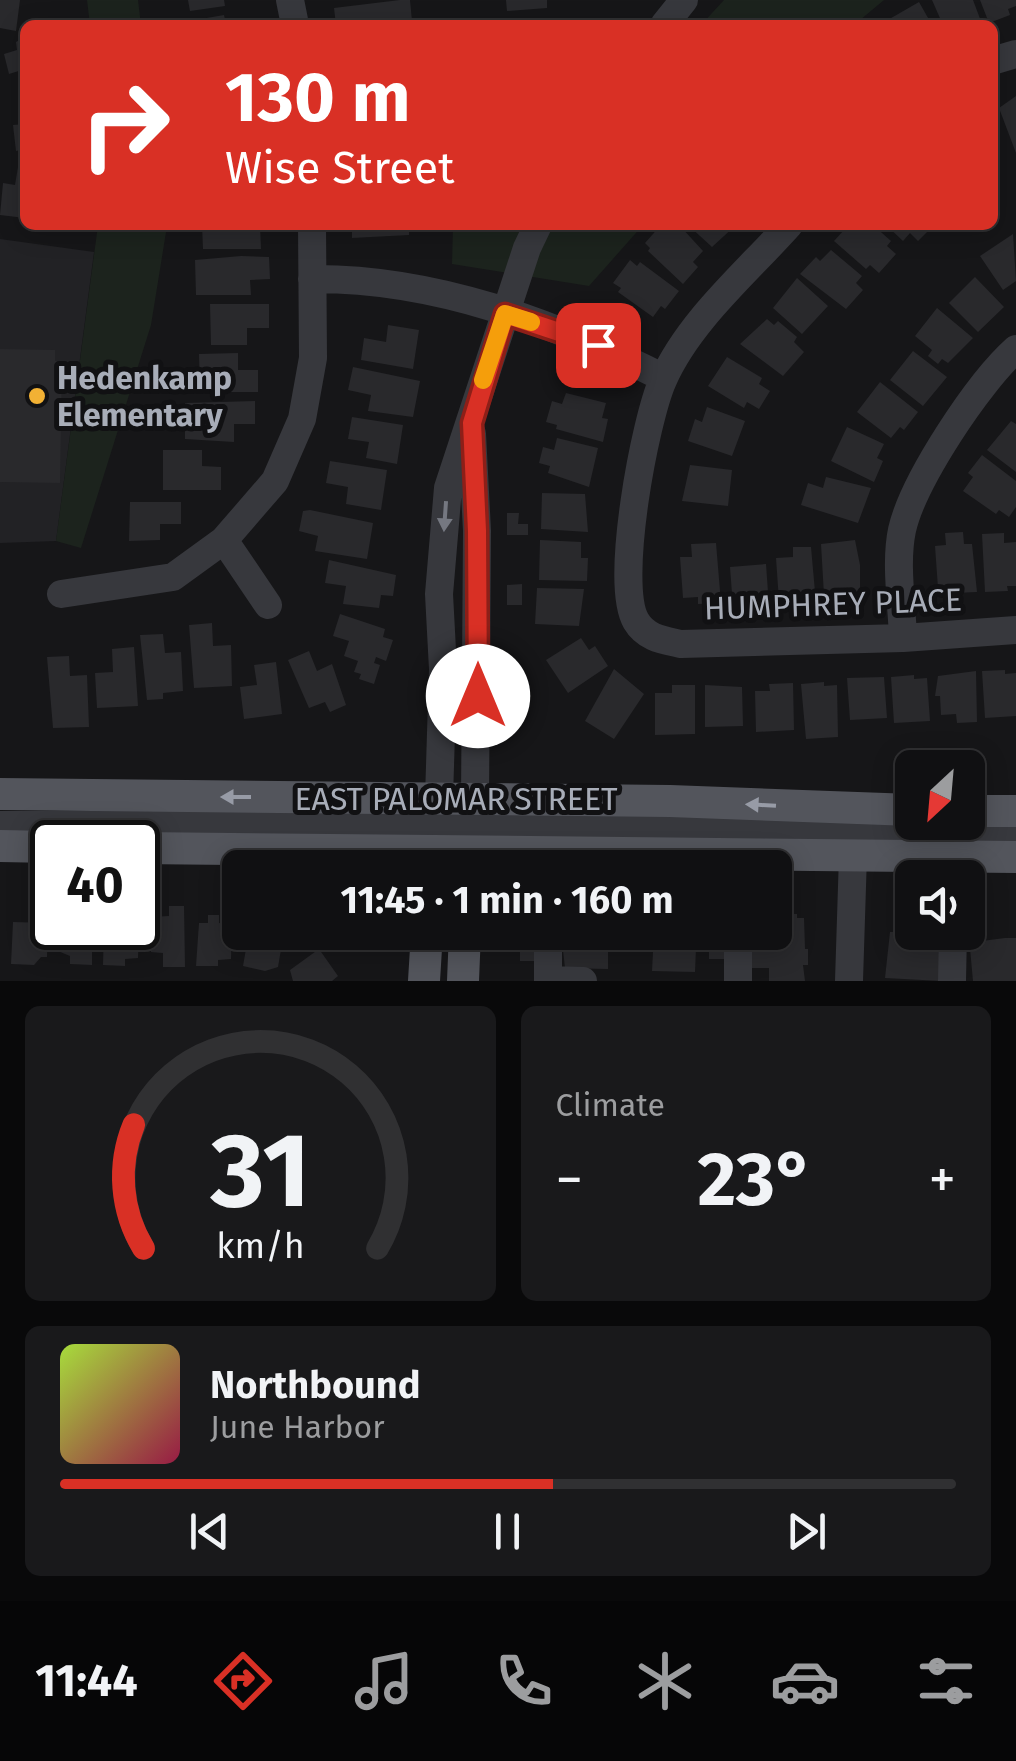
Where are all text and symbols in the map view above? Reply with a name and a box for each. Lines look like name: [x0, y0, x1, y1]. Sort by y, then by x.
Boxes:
text: 130 m: [225, 56, 411, 140]
icon: right: [60, 60, 190, 190]
text: Wise Street: [225, 141, 454, 195]
pin: [556, 303, 641, 388]
icon: arrive: [571, 318, 626, 373]
place label: Hedenkamp Elementary: [57, 359, 232, 434]
marker: Hedenkamp Elementary: [26, 385, 48, 407]
one-way arrow: [437, 500, 453, 532]
street label: HUMPHREY PLACE: [703, 581, 963, 627]
position arrow: [426, 644, 530, 748]
north arrow: [895, 750, 985, 840]
map controls: [895, 750, 985, 950]
street label: EAST PALOMAR STREET: [294, 780, 618, 818]
one-way arrow: [220, 789, 252, 805]
one-way arrow: [745, 797, 777, 813]
speed limit sign: 40: [30, 820, 160, 950]
button: sound: [895, 860, 985, 950]
text: 11:45 · 1 min · 160 m: [340, 877, 674, 923]
text: Climate: [556, 1086, 665, 1124]
text: 31: [209, 1109, 310, 1234]
text: 23°: [698, 1135, 814, 1225]
text: −: [556, 1147, 583, 1213]
text: +: [929, 1147, 956, 1213]
text: km/h: [216, 1225, 304, 1267]
text: Northbound: [210, 1362, 421, 1408]
text: June Harbor: [210, 1408, 385, 1446]
icon: previous: [182, 1504, 237, 1559]
icon: pause: [480, 1504, 535, 1559]
icon: next: [779, 1504, 834, 1559]
icon: directions: [208, 1646, 278, 1716]
icon: music: [349, 1646, 419, 1716]
icon: phone: [489, 1646, 559, 1716]
icon: climate: [630, 1646, 700, 1716]
icon: car: [770, 1646, 840, 1716]
icon: filters: [911, 1646, 981, 1716]
text: 11:44: [35, 1654, 138, 1708]

